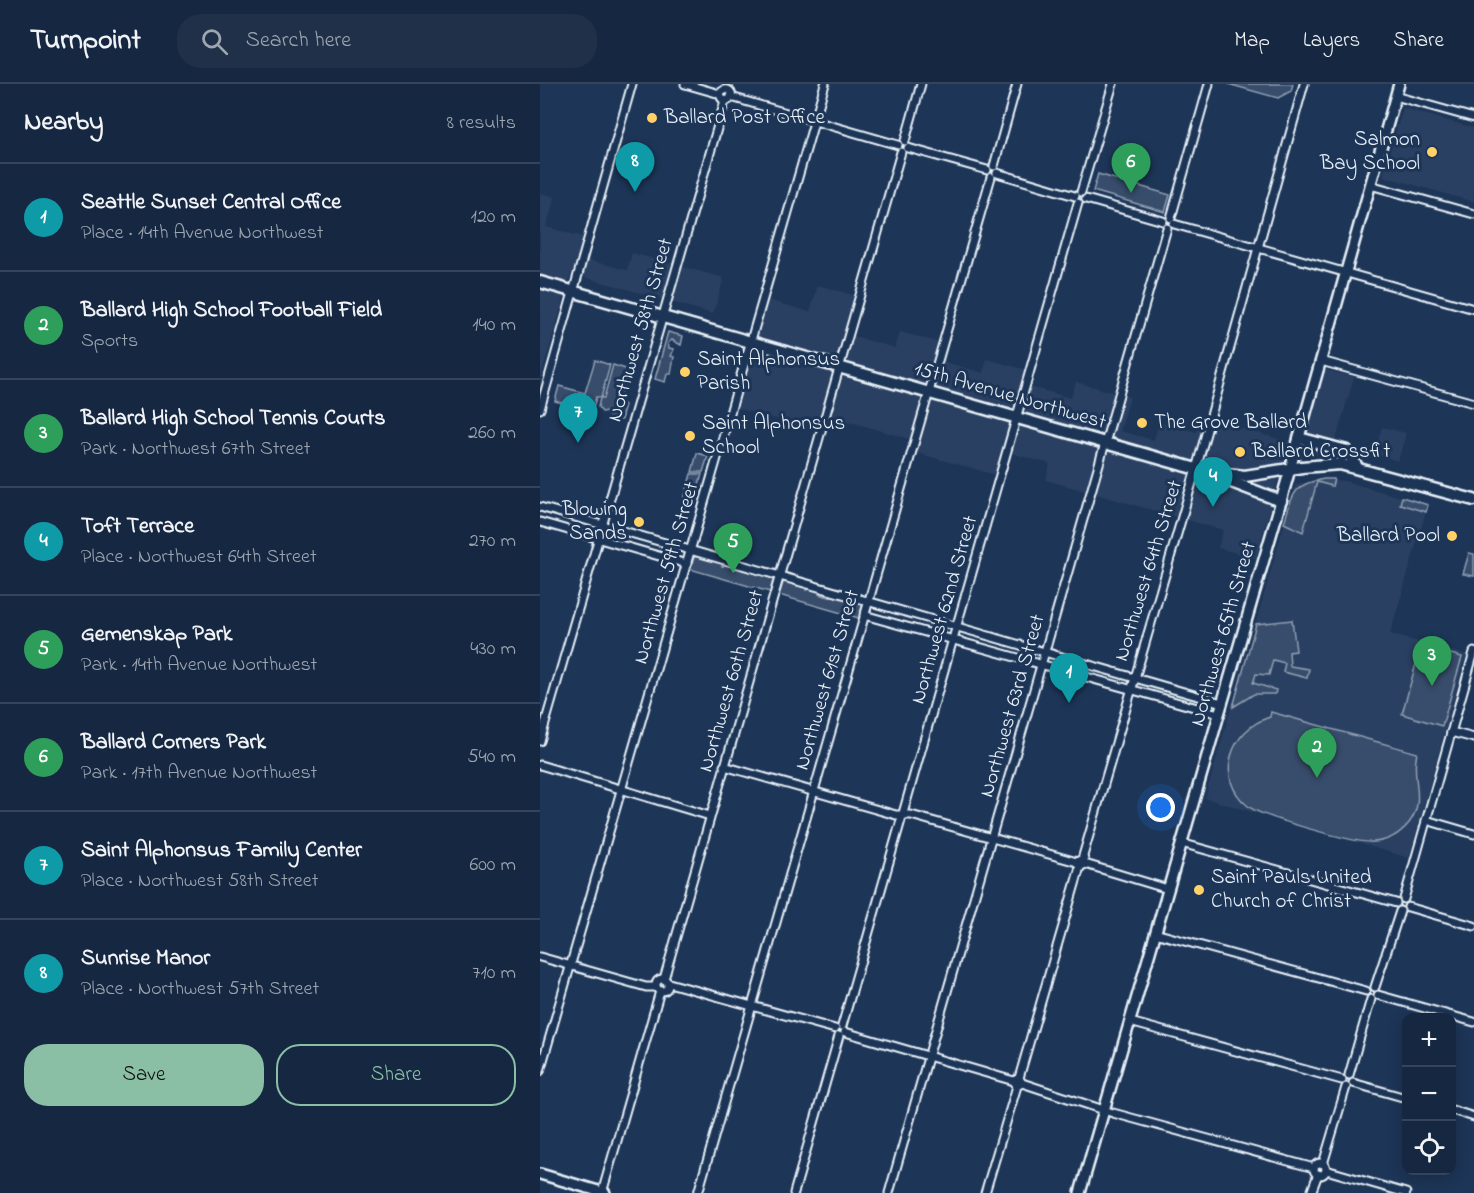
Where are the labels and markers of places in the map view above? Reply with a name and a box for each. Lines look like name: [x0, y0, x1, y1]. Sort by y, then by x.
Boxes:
place label: Ballard Post Office: [663, 103, 825, 133]
marker: Ballard Post Office: [645, 111, 659, 125]
place label: Salmon Bay School: [1319, 125, 1420, 181]
pin: 8: [616, 142, 655, 192]
pin: 6: [1112, 144, 1150, 193]
marker: Salmon Bay School: [1425, 145, 1439, 159]
place label: Saint Alphonsus Parish: [697, 345, 840, 399]
marker: Saint Alphonsus Parish: [678, 365, 692, 379]
pin: 7: [558, 394, 597, 443]
place label: The Grove Ballard: [1154, 408, 1307, 438]
place label: Saint Alphonsus School: [702, 409, 845, 463]
marker: The Grove Ballard: [1135, 416, 1149, 430]
marker: Saint Alphonsus School: [683, 429, 697, 443]
place label: Ballard Crossfit: [1251, 437, 1390, 467]
marker: Ballard Crossfit: [1233, 445, 1247, 459]
pin: 4: [1194, 458, 1232, 507]
place label: Blowing Sands: [561, 495, 627, 549]
marker: Blowing Sands: [632, 515, 646, 529]
place label: Ballard Pool: [1336, 521, 1440, 551]
pin: 5: [714, 524, 752, 573]
marker: Ballard Pool: [1445, 529, 1459, 543]
pin: 3: [1412, 636, 1452, 686]
pin: 1: [1050, 654, 1088, 703]
pin: 2: [1298, 728, 1336, 778]
place label: Saint Pauls United Church of Christ: [1211, 863, 1372, 917]
marker: Saint Pauls United Church of Christ: [1192, 883, 1206, 897]

